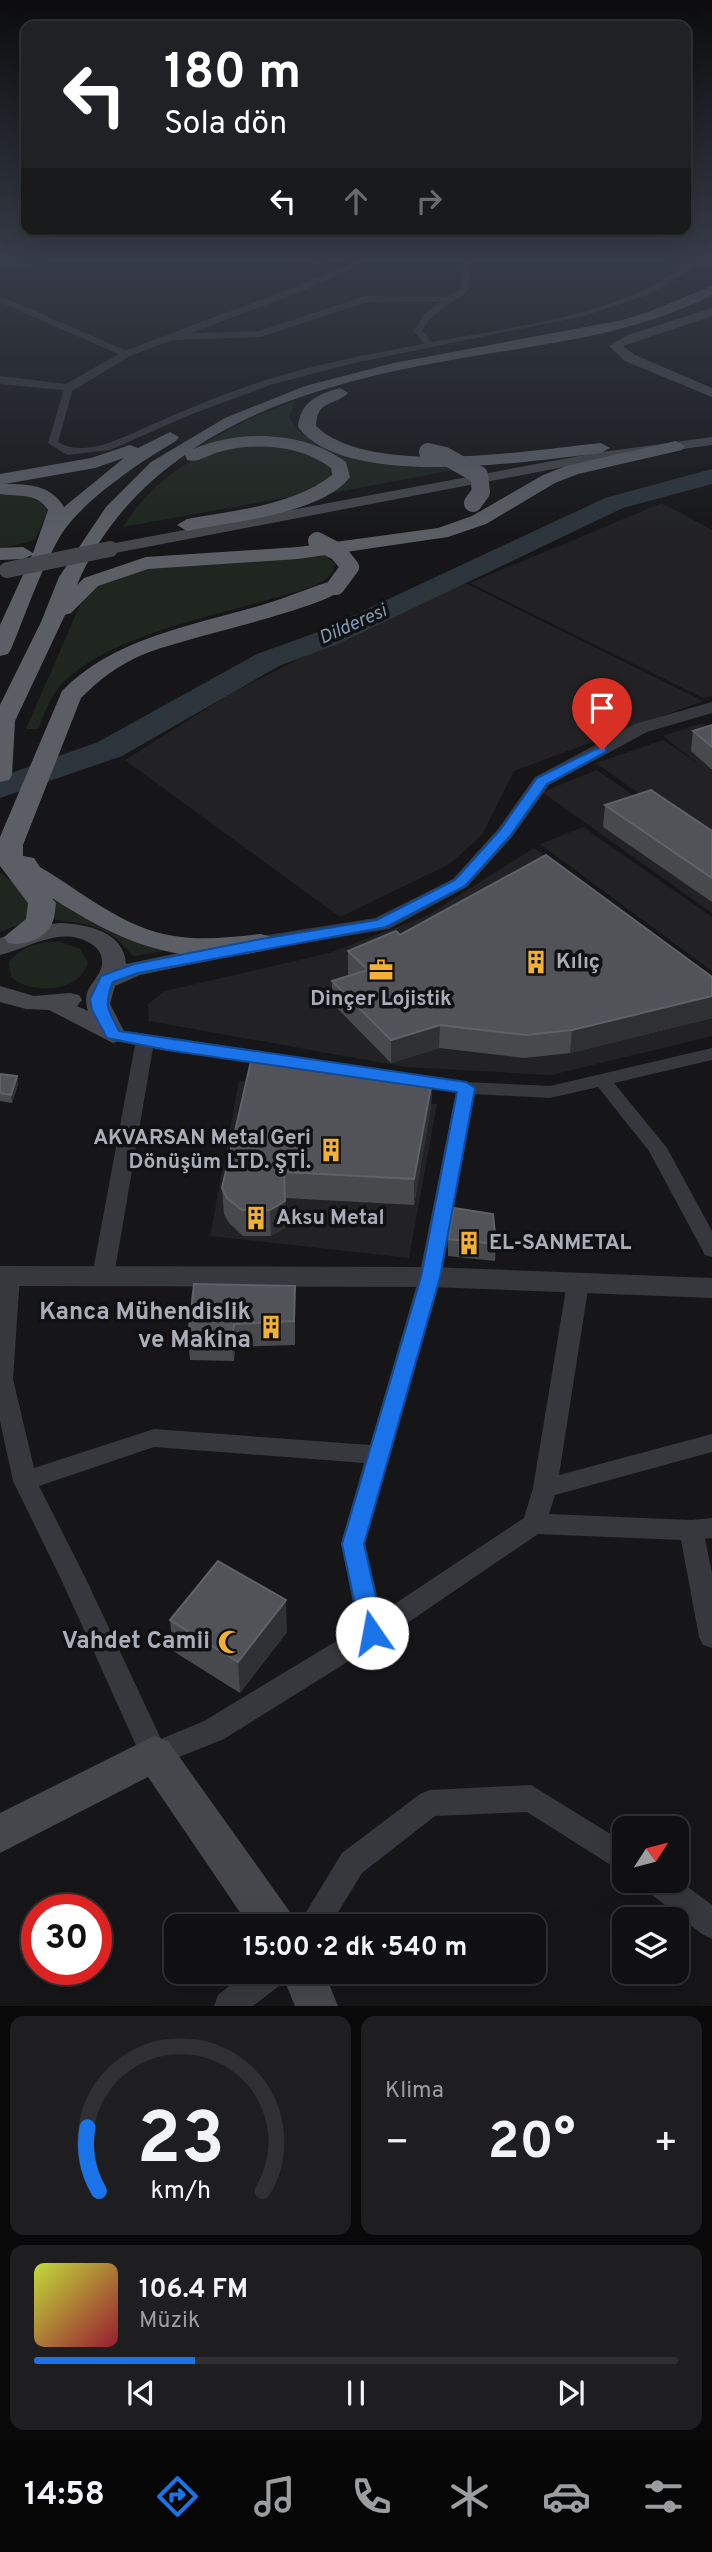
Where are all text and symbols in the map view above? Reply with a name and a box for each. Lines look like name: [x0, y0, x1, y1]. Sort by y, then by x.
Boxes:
text: 180 m: [164, 44, 301, 106]
icon: left: [49, 49, 140, 140]
text: Sola dön: [164, 105, 287, 145]
icon: left: [264, 182, 302, 220]
icon: ahead: [337, 182, 375, 220]
icon: right: [410, 182, 448, 220]
water label: Dilderesi: [315, 599, 392, 651]
pin: [572, 678, 632, 750]
icon: arrive: [583, 689, 621, 727]
building icon: Kılıç: [522, 948, 550, 976]
place label: Kılıç: [556, 949, 600, 976]
office icon: Dinçer Lojistik: [367, 956, 395, 984]
place label: Dinçer Lojistik: [310, 986, 452, 1013]
place label: AKVARSAN Metal Geri Dönüşüm LTD. ŞTİ.: [93, 1125, 311, 1176]
building icon: AKVARSAN Metal Geri Dönüşüm LTD. ŞTİ.: [317, 1136, 345, 1164]
building icon: Aksu Metal: [242, 1204, 270, 1232]
place label: Aksu Metal: [276, 1205, 385, 1232]
building icon: EL-SANMETAL: [455, 1229, 483, 1257]
place label: EL-SANMETAL: [489, 1230, 632, 1257]
place label: Kanca Mühendislik ve Makina: [39, 1298, 251, 1356]
building icon: Kanca Mühendislik ve Makina: [257, 1313, 285, 1341]
position arrow: [335, 1596, 409, 1670]
place label: Vahdet Camii: [62, 1627, 210, 1657]
mosque icon: Vahdet Camii: [216, 1628, 244, 1656]
north arrow: [612, 1816, 690, 1894]
map controls: [612, 1816, 689, 1984]
speed limit sign: 30: [21, 1894, 112, 1985]
button: layers: [612, 1907, 689, 1984]
text: 15:00 · 2 dk · 540 m: [243, 1932, 467, 1965]
text: Klima: [385, 2077, 444, 2106]
text: 23: [136, 2098, 225, 2190]
text: 20°: [488, 2111, 575, 2177]
text: −: [385, 2120, 410, 2169]
text: +: [653, 2120, 678, 2169]
text: km/h: [150, 2176, 211, 2208]
text: 106.4 FM: [139, 2274, 248, 2307]
text: Müzik: [139, 2307, 200, 2336]
icon: previous: [122, 2374, 160, 2412]
icon: pause: [337, 2374, 375, 2412]
icon: next: [552, 2374, 590, 2412]
icon: directions: [153, 2472, 202, 2521]
icon: music: [250, 2472, 299, 2521]
icon: phone: [347, 2472, 396, 2521]
icon: climate: [445, 2472, 494, 2521]
icon: car: [542, 2472, 591, 2521]
icon: filters: [639, 2472, 688, 2521]
text: 14:58: [24, 2476, 105, 2516]

